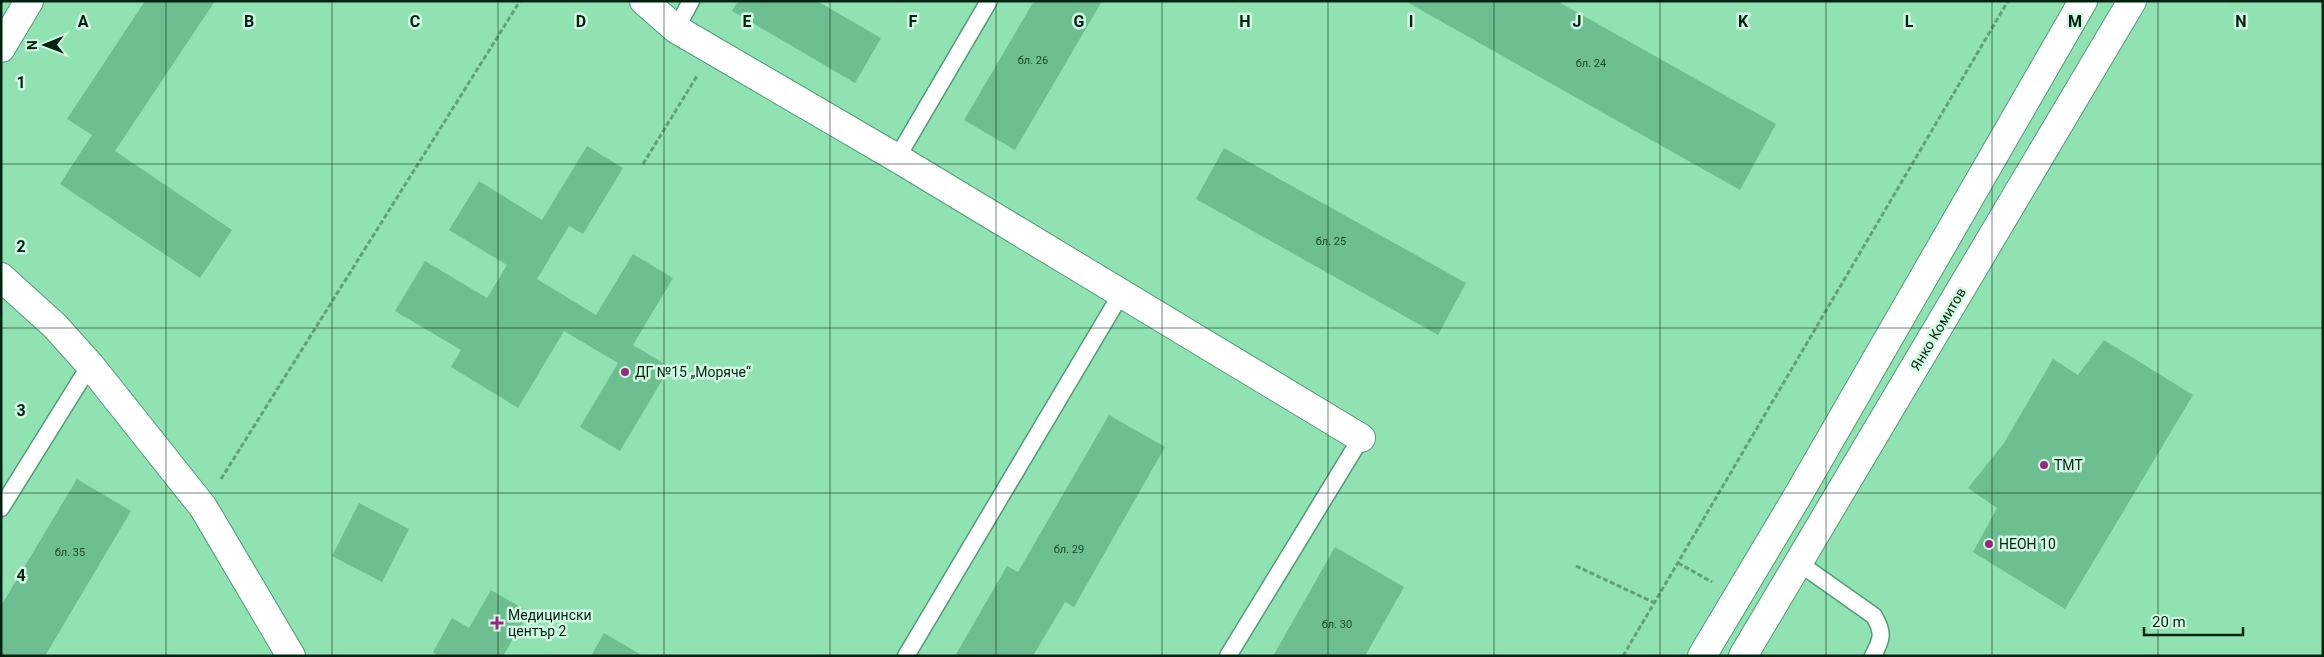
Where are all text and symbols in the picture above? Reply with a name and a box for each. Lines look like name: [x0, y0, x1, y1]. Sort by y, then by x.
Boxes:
text: A: [78, 12, 89, 31]
text: B: [244, 12, 254, 31]
text: C: [410, 12, 420, 31]
text: D: [576, 12, 586, 31]
text: E: [743, 12, 752, 31]
text: F: [909, 12, 918, 31]
text: G: [1074, 12, 1085, 31]
text: H: [1239, 12, 1251, 31]
text: I: [1409, 12, 1413, 31]
text: J: [1573, 12, 1581, 31]
text: K: [1738, 12, 1749, 31]
text: L: [1905, 12, 1914, 31]
text: M: [2068, 12, 2082, 31]
text: N: [2235, 12, 2247, 31]
north arrow: [20, 20, 70, 70]
text: N: [24, 40, 40, 50]
house number: бл. 26: [1018, 54, 1048, 67]
house number: бл. 24: [1576, 57, 1606, 70]
text: 1: [16, 73, 26, 92]
house number: бл. 25: [1316, 235, 1346, 248]
text: 2: [16, 237, 26, 256]
street label: Янко Комитов: [1907, 285, 1969, 373]
place label: ДГ №15 „Моряче“: [635, 364, 751, 380]
marker: ДГ №15 „Моряче“: [619, 366, 631, 378]
text: 3: [16, 401, 26, 420]
place label: TMT: [2054, 457, 2083, 473]
marker: TMT: [2038, 459, 2050, 471]
place label: НЕОН 10: [1999, 536, 2056, 552]
marker: НЕОН 10: [1983, 538, 1995, 550]
house number: бл. 29: [1054, 543, 1084, 556]
house number: бл. 35: [55, 546, 85, 559]
text: 4: [16, 566, 26, 585]
scale bar: [2144, 604, 2243, 636]
place label: Медицински център 2: [508, 607, 592, 639]
text: 20 m: [2152, 613, 2186, 631]
marker: Медицински център 2: [490, 616, 504, 630]
house number: бл. 30: [1322, 618, 1352, 631]

